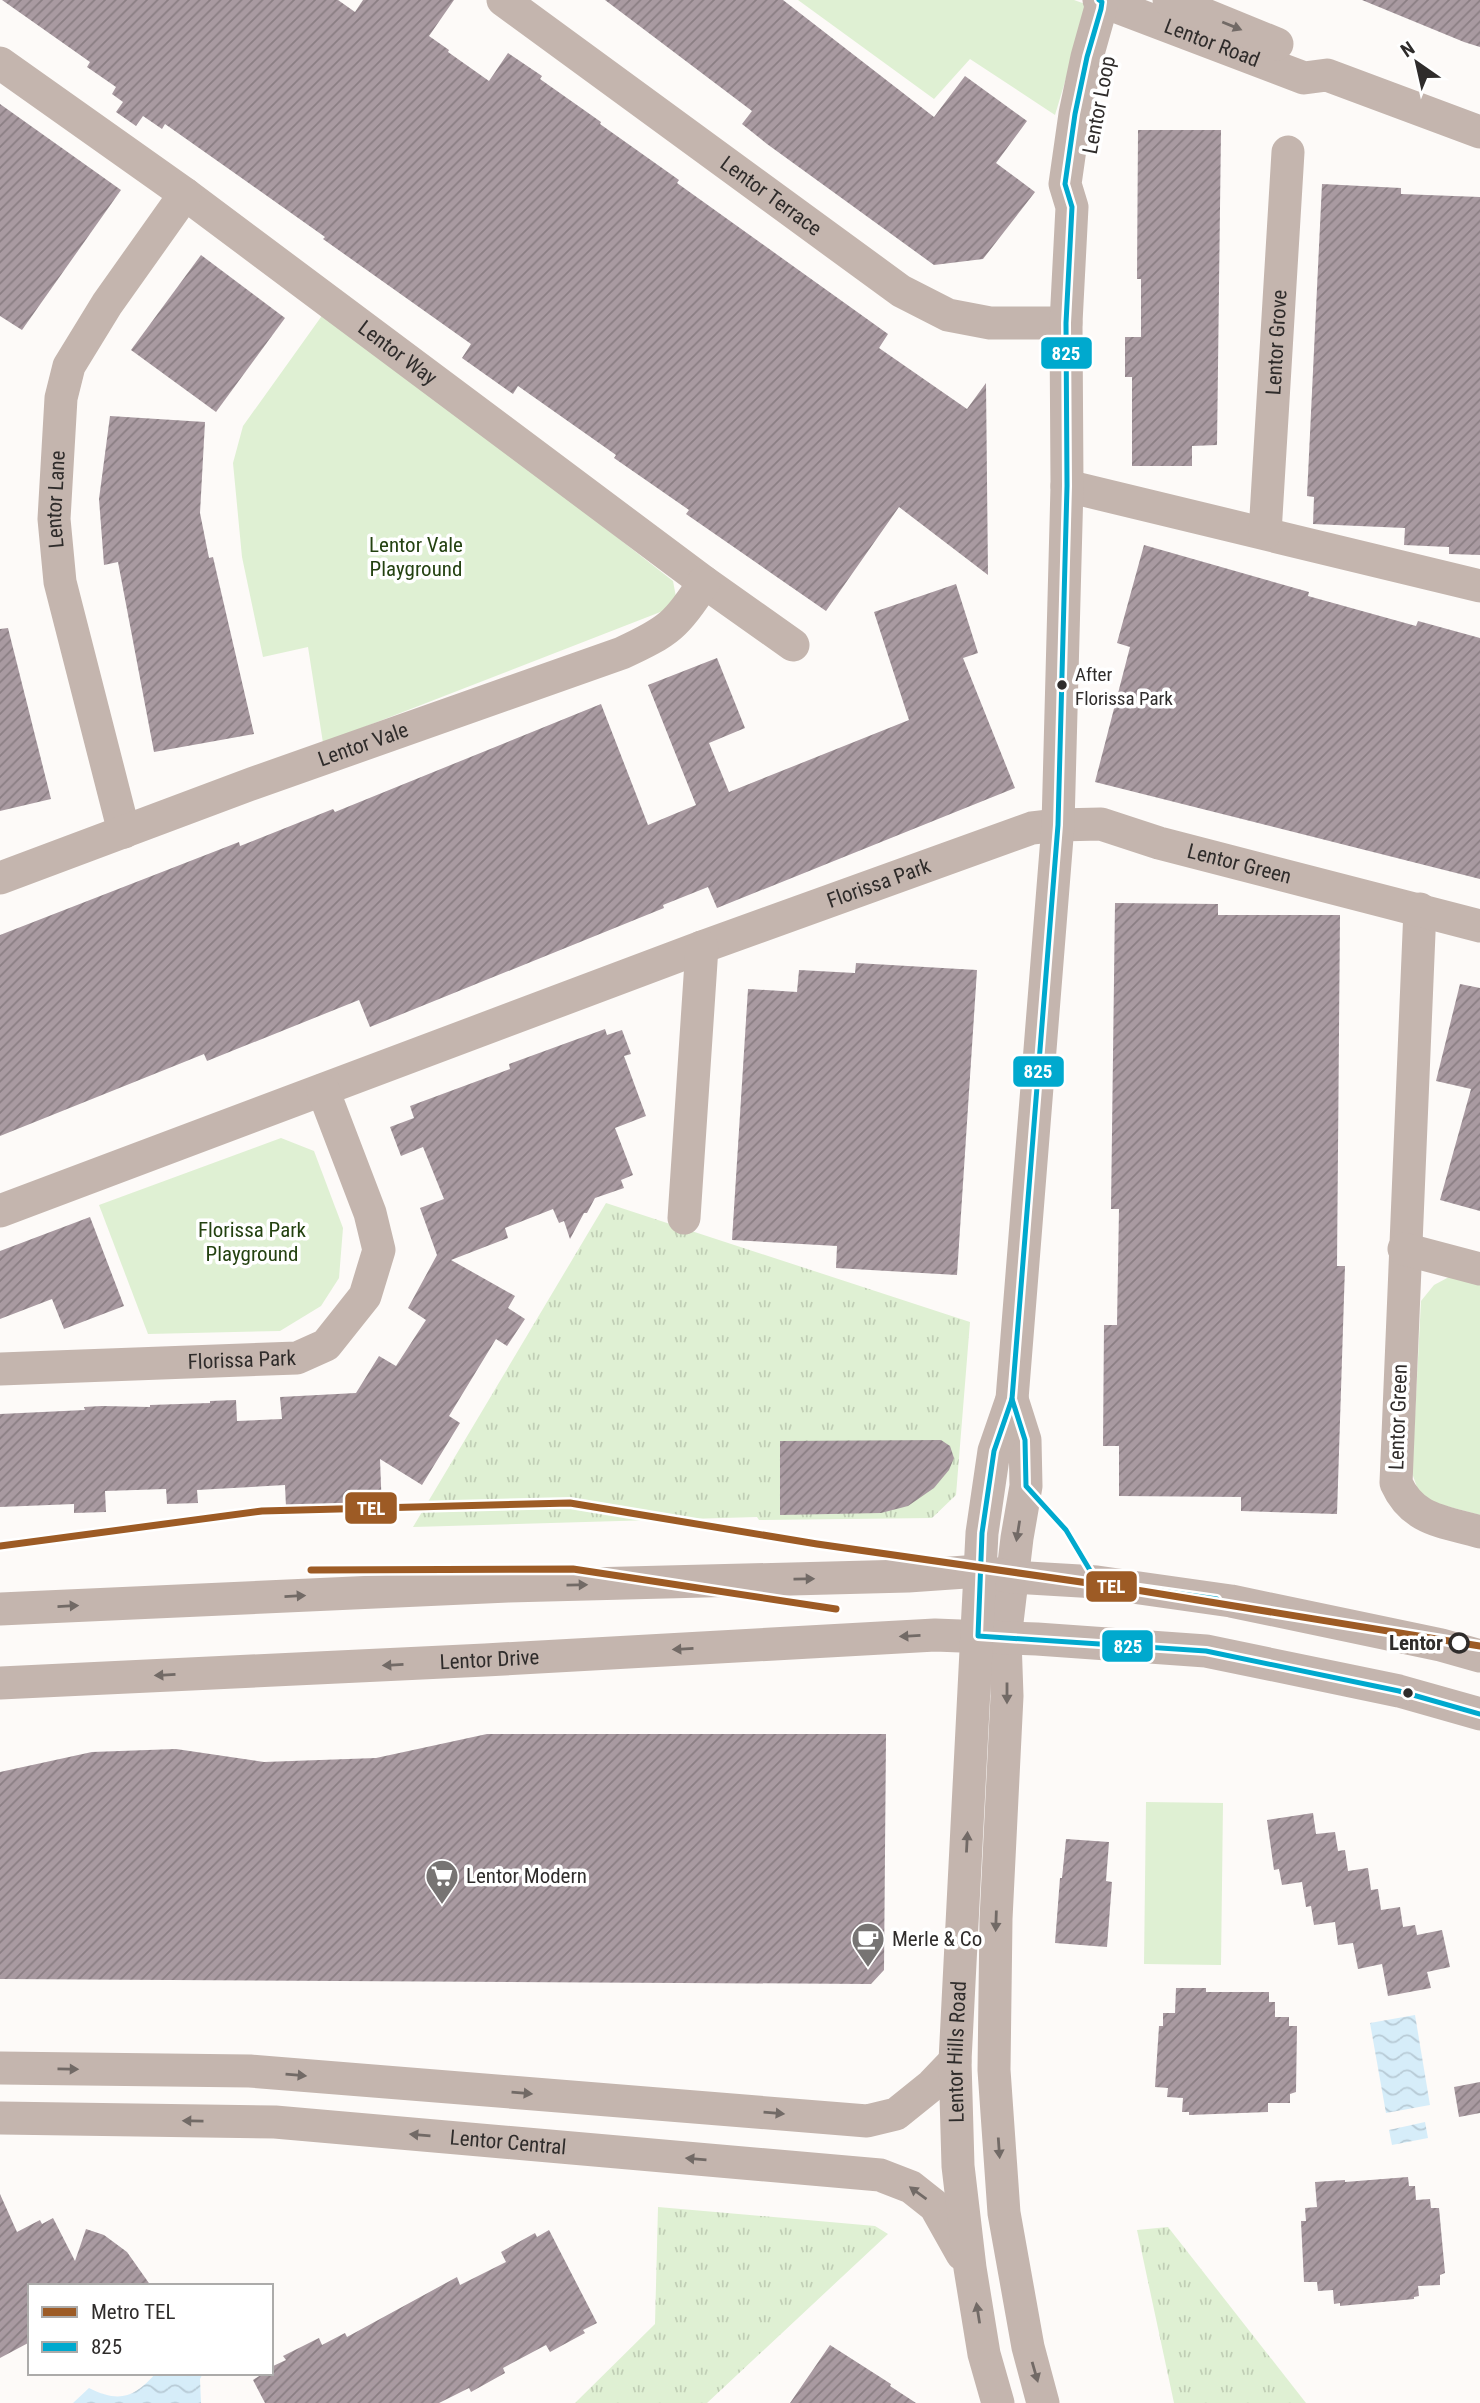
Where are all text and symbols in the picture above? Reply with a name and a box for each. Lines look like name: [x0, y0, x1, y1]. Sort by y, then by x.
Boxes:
street label: Lentor Road: [1161, 14, 1263, 72]
one-way arrow: [1222, 21, 1243, 32]
north arrow: [1382, 28, 1452, 98]
text: N: [1397, 37, 1419, 62]
street label: Lentor Loop: [1078, 54, 1120, 156]
street label: Lentor Terrace: [716, 151, 826, 241]
street label: Lentor Grove: [1261, 289, 1292, 396]
street label: Lentor Way: [353, 316, 442, 390]
line badge: 825: [1040, 336, 1093, 370]
text: 825: [1052, 342, 1080, 365]
street label: Lentor Lane: [42, 450, 70, 549]
park label: Lentor Vale Playground: [369, 533, 463, 581]
place label: After Florissa Park: [1075, 663, 1173, 710]
marker: After Florissa Park: [1055, 678, 1069, 692]
street label: Lentor Vale: [315, 717, 412, 771]
street label: Lentor Green: [1185, 839, 1294, 889]
street label: Florissa Park: [824, 853, 934, 913]
line badge: 825: [1012, 1055, 1065, 1088]
text: 825: [1024, 1060, 1052, 1083]
park label: Florissa Park Playground: [198, 1218, 307, 1266]
street label: Florissa Park: [187, 1346, 297, 1374]
street label: Lentor Green: [1384, 1363, 1412, 1471]
line badge: TEL: [344, 1491, 398, 1525]
text: TEL: [357, 1497, 385, 1520]
one-way arrow: [1012, 1520, 1023, 1542]
line badge: TEL: [1085, 1570, 1138, 1603]
one-way arrow: [793, 1573, 815, 1585]
text: TEL: [1097, 1575, 1125, 1598]
one-way arrow: [566, 1579, 588, 1590]
one-way arrow: [285, 1590, 307, 1601]
one-way arrow: [57, 1601, 79, 1612]
line badge: 825: [1101, 1629, 1154, 1663]
one-way arrow: [899, 1631, 921, 1642]
place label: Lentor: [1389, 1631, 1443, 1655]
marker: Lentor: [1449, 1633, 1469, 1653]
text: 825: [1114, 1635, 1142, 1658]
one-way arrow: [672, 1644, 694, 1655]
street label: Lentor Drive: [439, 1645, 540, 1674]
one-way arrow: [381, 1659, 403, 1670]
one-way arrow: [154, 1670, 176, 1681]
one-way arrow: [1001, 1683, 1013, 1705]
unlabelled marker: [1401, 1686, 1415, 1700]
one-way arrow: [961, 1831, 972, 1853]
supermarket icon: Lentor Modern: [423, 1857, 461, 1906]
place label: Lentor Modern: [466, 1864, 587, 1888]
one-way arrow: [990, 1910, 1002, 1932]
cafe icon: Merle & Co: [849, 1920, 887, 1969]
place label: Merle & Co: [892, 1927, 982, 1951]
street label: Lentor Hills Road: [943, 1980, 971, 2123]
one-way arrow: [57, 2063, 79, 2075]
one-way arrow: [285, 2070, 307, 2081]
one-way arrow: [512, 2088, 534, 2099]
one-way arrow: [763, 2108, 785, 2119]
one-way arrow: [182, 2115, 204, 2127]
street label: Lentor Central: [449, 2125, 567, 2159]
one-way arrow: [409, 2129, 431, 2140]
one-way arrow: [994, 2137, 1005, 2159]
one-way arrow: [685, 2153, 707, 2164]
one-way arrow: [909, 2186, 927, 2200]
legend: [28, 2284, 273, 2375]
text: Metro TEL: [91, 2300, 175, 2324]
one-way arrow: [972, 2302, 983, 2324]
text: 825: [91, 2335, 122, 2359]
one-way arrow: [1030, 2362, 1040, 2383]

